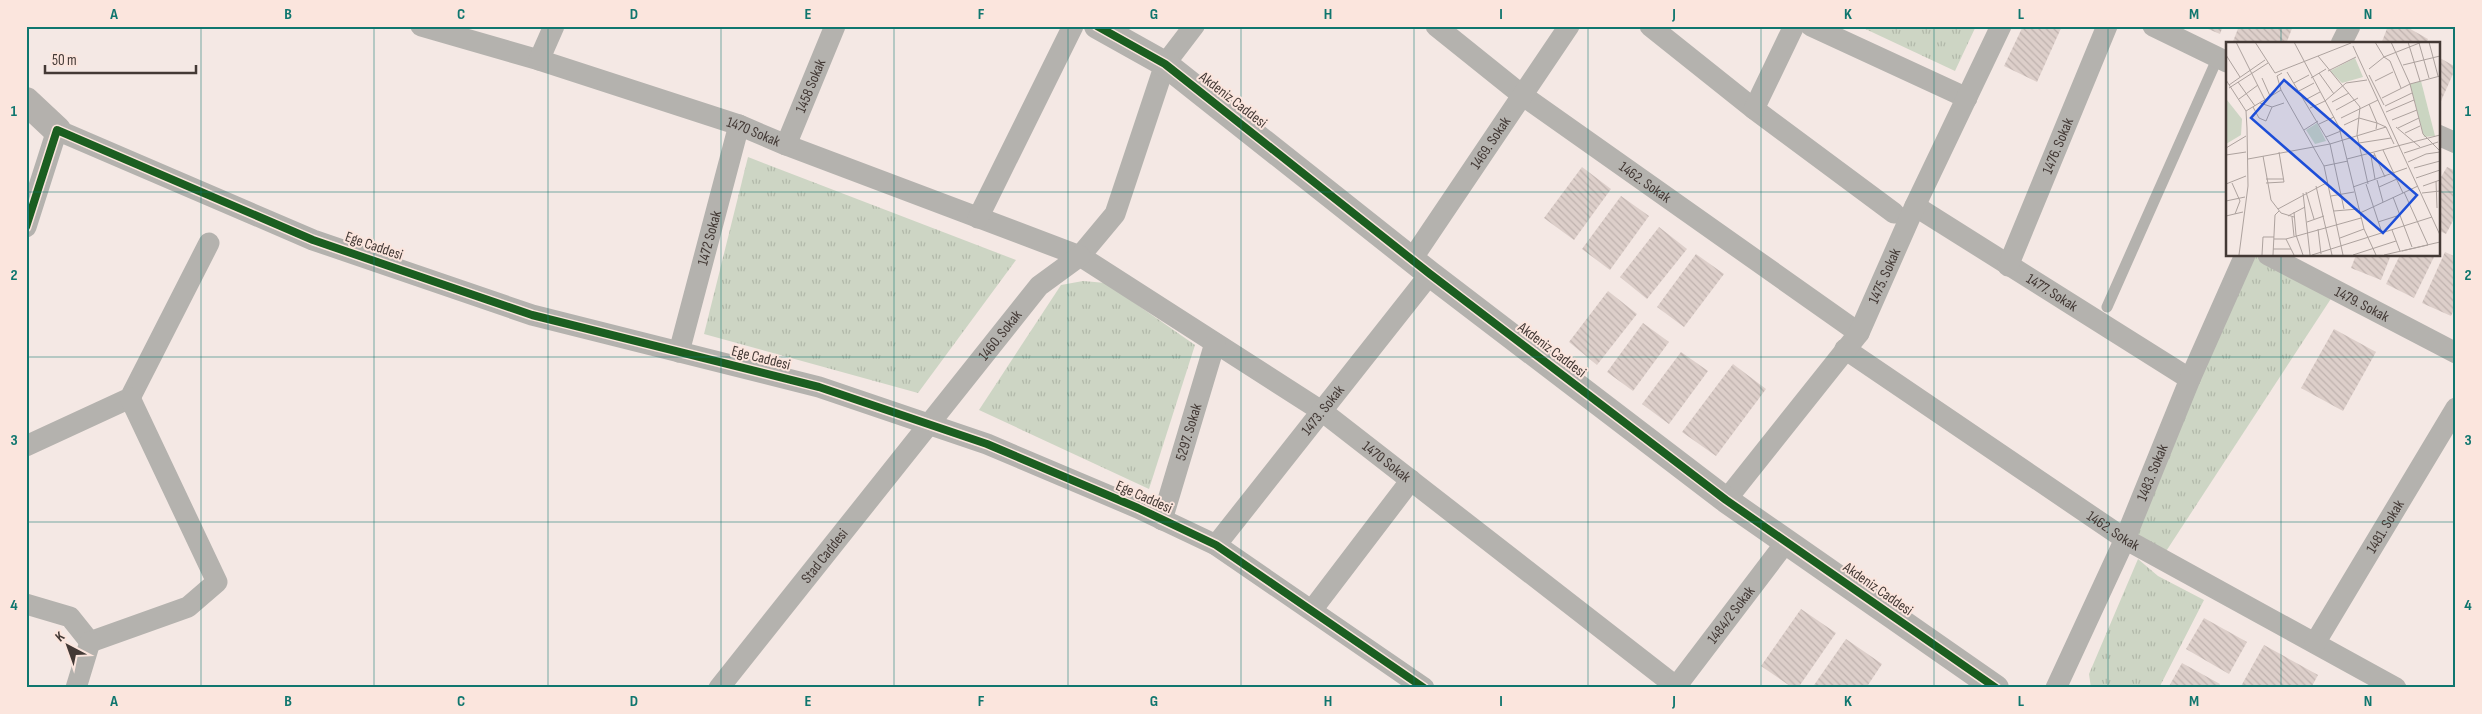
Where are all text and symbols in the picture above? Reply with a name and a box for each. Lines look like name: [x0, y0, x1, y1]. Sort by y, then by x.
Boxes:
text: A: [109, 5, 118, 24]
text: B: [284, 5, 292, 24]
text: C: [457, 5, 465, 24]
text: D: [630, 5, 638, 24]
text: E: [805, 5, 812, 24]
text: F: [978, 5, 985, 24]
text: G: [1150, 5, 1158, 24]
text: H: [1324, 5, 1332, 24]
text: I: [1499, 5, 1503, 24]
text: J: [1671, 5, 1676, 24]
text: K: [1844, 5, 1852, 24]
text: L: [2018, 5, 2025, 24]
text: M: [2189, 5, 2199, 24]
text: N: [2364, 5, 2372, 24]
scale bar: [45, 42, 196, 74]
inset map: [2226, 42, 2440, 256]
text: 50 m: [52, 51, 77, 70]
street label: 1458 Sokak: [791, 56, 830, 116]
street label: Akdeniz Caddesi: [1194, 67, 1271, 133]
text: 1: [11, 102, 18, 121]
text: 1: [2465, 102, 2472, 121]
street label: 1470 Sokak: [724, 112, 784, 151]
street label: 1469. Sokak: [1466, 113, 1515, 173]
street label: 1476. Sokak: [2038, 115, 2078, 177]
street label: 1462. Sokak: [1615, 157, 1675, 207]
street label: 1472 Sokak: [693, 208, 726, 267]
street label: Ege Caddesi: [343, 227, 406, 265]
street label: 1475. Sokak: [1864, 245, 1905, 306]
text: 2: [10, 266, 18, 285]
text: 2: [2464, 266, 2472, 285]
street label: 1477. Sokak: [2023, 269, 2082, 316]
street label: 1479. Sokak: [2331, 282, 2393, 326]
street label: 1460. Sokak: [974, 306, 1026, 364]
street label: Akdeniz Caddesi: [1513, 317, 1590, 382]
street label: Ege Caddesi: [730, 342, 793, 375]
street label: 1473. Sokak: [1297, 381, 1348, 439]
street label: 5297. Sokak: [1171, 401, 1206, 463]
text: 3: [10, 431, 18, 450]
text: 3: [2464, 431, 2472, 450]
street label: 1470 Sokak: [1359, 437, 1415, 486]
street label: 1483. Sokak: [2132, 441, 2172, 504]
street label: Ege Caddesi: [1113, 476, 1175, 518]
street label: 1481. Sokak: [2362, 496, 2408, 557]
street label: 1462. Sokak: [2083, 506, 2143, 555]
street label: Stad Caddesi: [797, 524, 852, 587]
street label: Akdeniz Caddesi: [1839, 557, 1917, 620]
street label: 1484/2 Sokak: [1703, 582, 1759, 647]
text: 4: [10, 596, 18, 615]
text: 4: [2464, 596, 2472, 615]
north arrow: [42, 622, 92, 672]
text: K: [52, 628, 68, 645]
text: A: [109, 692, 118, 711]
text: B: [284, 692, 292, 711]
text: C: [457, 692, 465, 711]
text: D: [630, 692, 638, 711]
text: E: [805, 692, 812, 711]
text: F: [978, 692, 985, 711]
text: G: [1150, 692, 1158, 711]
text: H: [1324, 692, 1332, 711]
text: I: [1499, 692, 1503, 711]
text: J: [1671, 692, 1676, 711]
text: K: [1844, 692, 1852, 711]
text: L: [2018, 692, 2025, 711]
text: M: [2189, 692, 2199, 711]
text: N: [2364, 692, 2372, 711]

